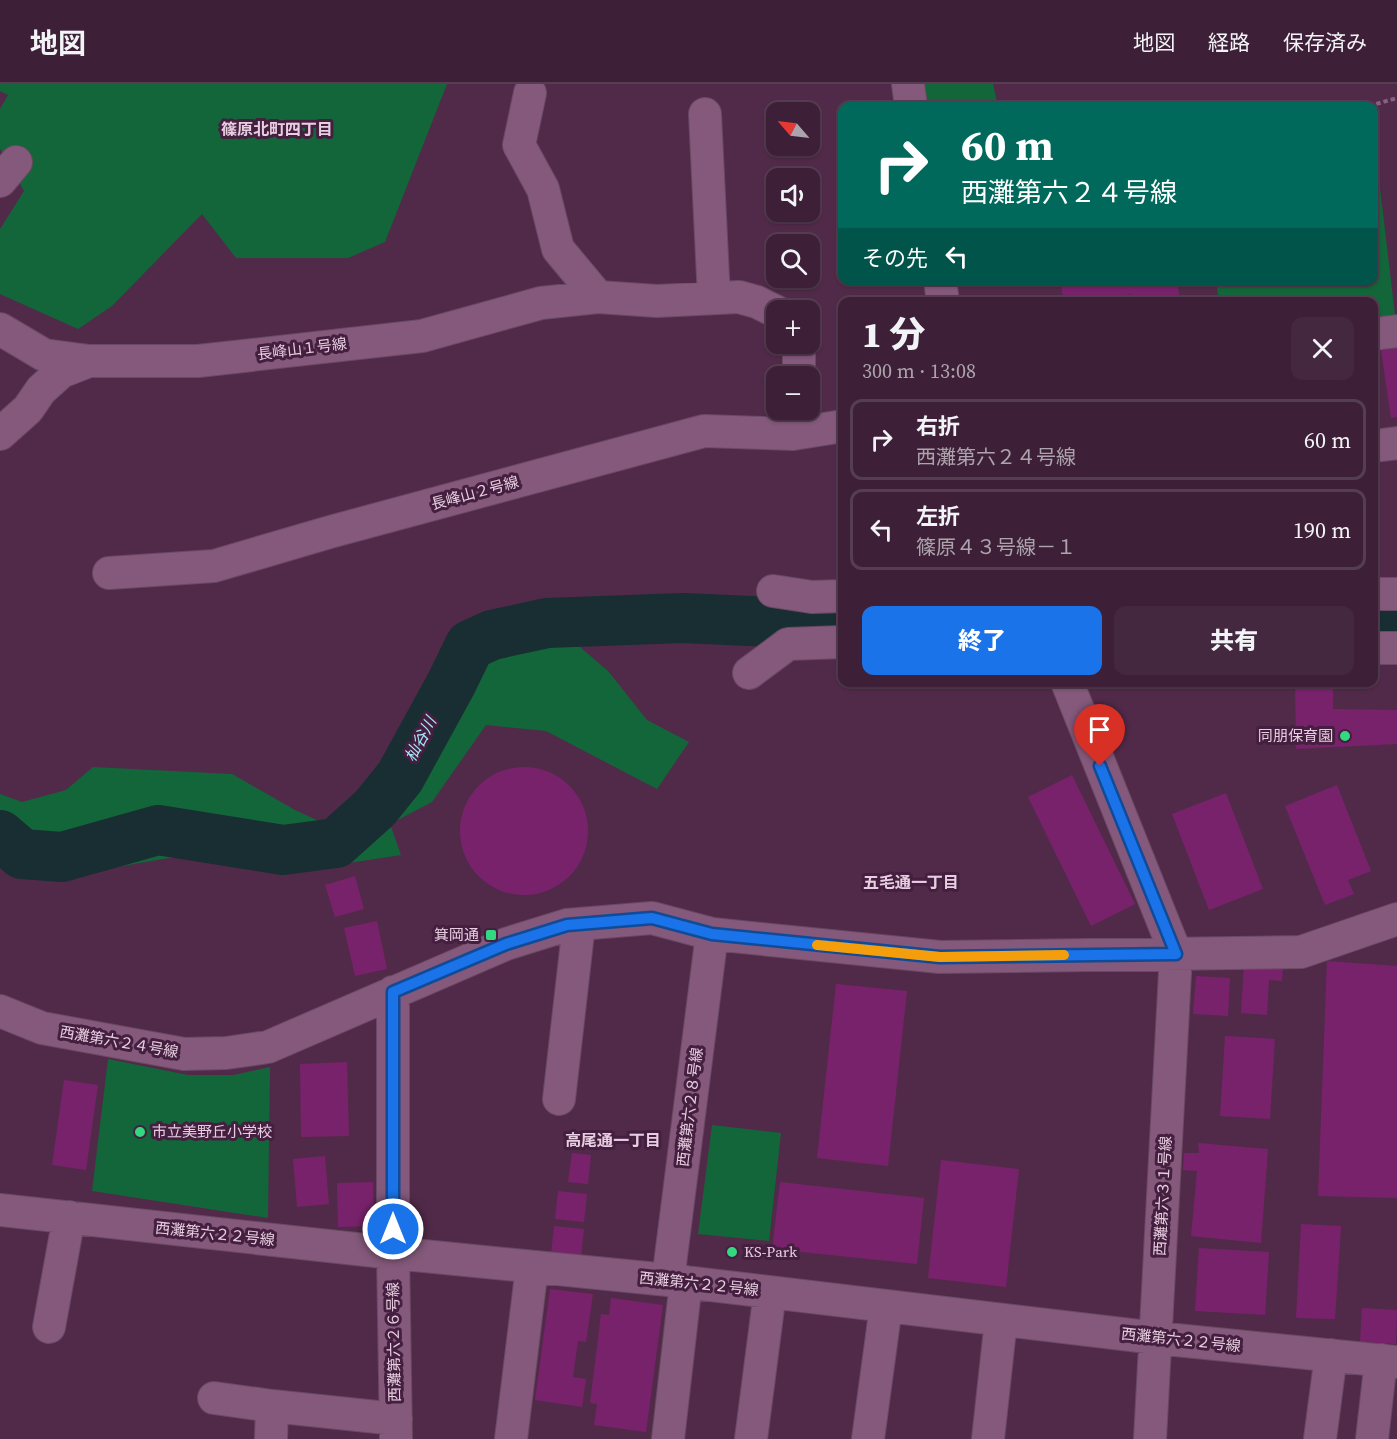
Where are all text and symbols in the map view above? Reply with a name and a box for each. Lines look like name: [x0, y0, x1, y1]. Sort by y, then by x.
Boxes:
text: 地図: [30, 24, 86, 62]
text: 地図: [1133, 28, 1175, 57]
text: 経路: [1208, 28, 1250, 57]
text: 保存済み: [1283, 28, 1367, 57]
north arrow: [766, 102, 820, 156]
map controls: [766, 102, 820, 420]
text: 60 m: [961, 116, 1054, 174]
district label: 篠原北町四丁目: [221, 118, 333, 140]
icon: right: [862, 126, 940, 204]
button: sound: [766, 168, 820, 222]
text: 西灘第六２４号線: [961, 174, 1177, 211]
button: search: [766, 234, 820, 288]
icon: left: [940, 240, 973, 273]
text: その先: [862, 243, 928, 273]
button: +: [766, 300, 820, 354]
text: 1 分: [862, 310, 925, 359]
button: close: [1291, 317, 1354, 380]
street label: 長峰山１号線: [256, 333, 348, 364]
text: 300 m · 13:08: [862, 357, 976, 385]
button: −: [766, 366, 820, 420]
text: 右折: [916, 411, 960, 441]
icon: right: [865, 423, 898, 456]
text: 60 m: [1304, 425, 1351, 455]
text: 西灘第六２４号線: [916, 443, 1076, 471]
street label: 長峰山２号線: [429, 471, 521, 514]
text: 左折: [916, 501, 960, 531]
icon: left: [865, 513, 898, 546]
text: 190 m: [1293, 515, 1351, 545]
text: 篠原４３号線－１: [916, 533, 1076, 561]
button: 終了: [862, 606, 1102, 675]
button: 共有: [1114, 606, 1354, 675]
pin: [1074, 704, 1125, 766]
water label: 杣谷川: [399, 711, 442, 765]
icon: arrive: [1083, 713, 1116, 746]
place label: 同朋保育園: [1258, 725, 1333, 746]
marker: 同朋保育園: [1338, 729, 1352, 743]
district label: 五毛通一丁目: [863, 871, 959, 893]
place label: 箕岡通: [434, 924, 479, 945]
marker: 箕岡通: [484, 928, 498, 942]
street label: 西灘第六２４号線: [58, 1021, 180, 1062]
street label: 西灘第六２８号線: [672, 1046, 707, 1168]
place label: 市立美野丘小学校: [152, 1121, 272, 1142]
marker: 市立美野丘小学校: [133, 1125, 147, 1139]
district label: 高尾通一丁目: [565, 1129, 661, 1151]
street label: 西灘第六３１号線: [1149, 1135, 1176, 1256]
position arrow: [361, 1197, 425, 1261]
street label: 西灘第六２２号線: [154, 1217, 276, 1250]
place label: KS-Park: [744, 1241, 798, 1262]
marker: KS-Park: [725, 1245, 739, 1259]
street label: 西灘第六２２号線: [638, 1267, 760, 1300]
street label: 西灘第六２６号線: [382, 1282, 405, 1402]
street label: 西灘第六２２号線: [1120, 1323, 1242, 1356]

